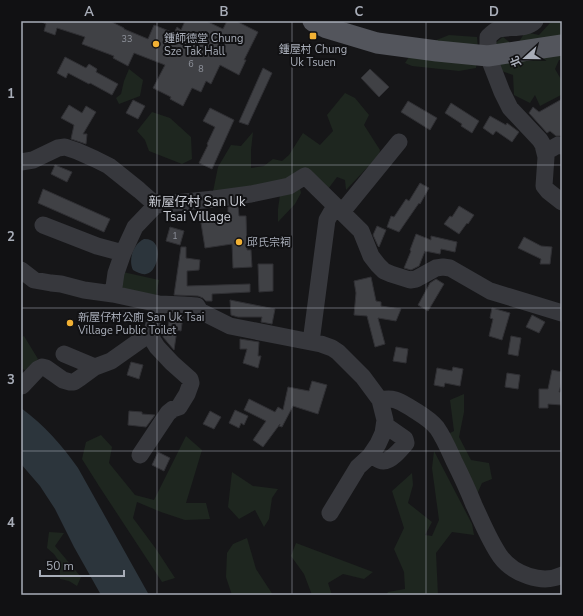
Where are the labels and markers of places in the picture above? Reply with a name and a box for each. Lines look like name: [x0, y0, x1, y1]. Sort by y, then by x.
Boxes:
place label: 鍾師德堂 Chung Sze Tak Hall: [164, 31, 243, 59]
marker: 鍾屋村 Chung Uk Tsuen: [308, 31, 318, 41]
marker: 鍾師德堂 Chung Sze Tak Hall: [151, 39, 161, 49]
place label: 鍾屋村 Chung Uk Tsuen: [279, 42, 347, 70]
place label: 邱氏宗祠: [247, 235, 291, 250]
marker: 邱氏宗祠: [234, 237, 244, 247]
place label: 新屋仔村公廁 San Uk Tsai Village Public Toilet: [77, 310, 204, 338]
marker: 新屋仔村公廁 San Uk Tsai Village Public Toilet: [65, 318, 75, 328]

